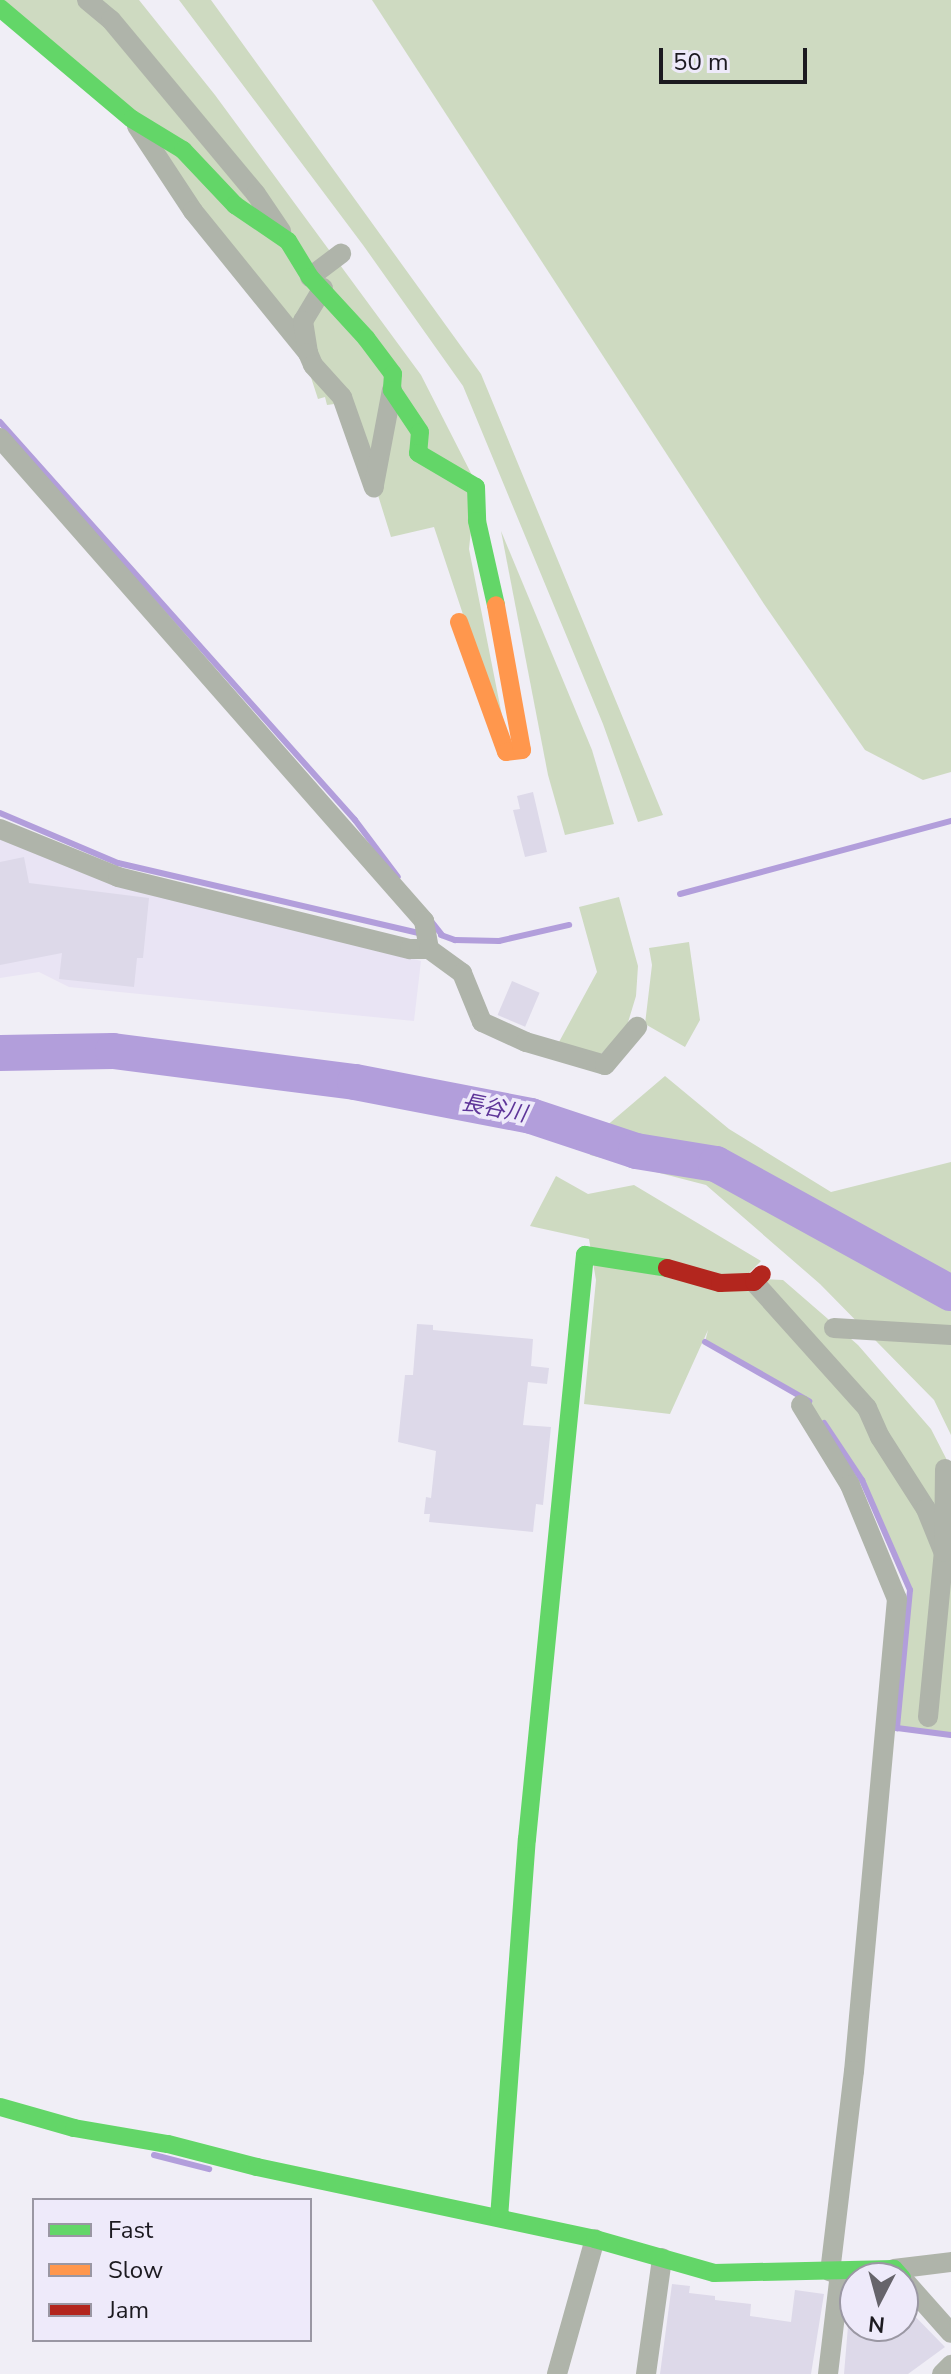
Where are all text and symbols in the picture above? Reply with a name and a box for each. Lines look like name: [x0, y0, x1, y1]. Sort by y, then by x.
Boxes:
scale bar: [663, 32, 811, 82]
text: 50 m: [673, 46, 729, 78]
water label: 長谷川: [459, 1090, 529, 1128]
legend: [32, 2198, 312, 2342]
text: Fast: [108, 2214, 153, 2246]
text: Slow: [108, 2254, 163, 2286]
north arrow: [839, 2262, 919, 2342]
text: Jam: [108, 2294, 149, 2326]
text: N: [867, 2308, 886, 2340]

